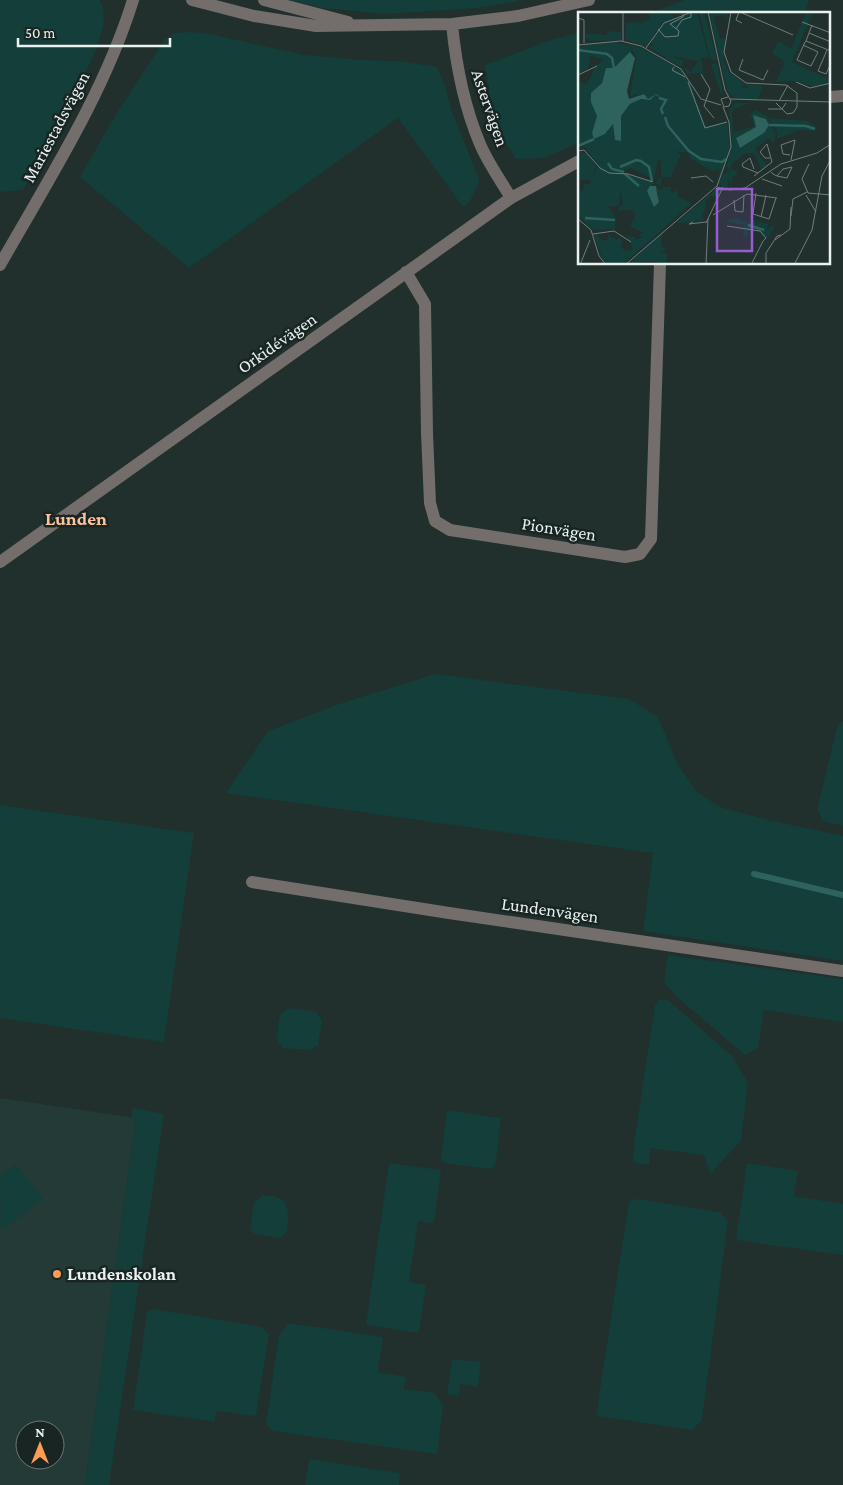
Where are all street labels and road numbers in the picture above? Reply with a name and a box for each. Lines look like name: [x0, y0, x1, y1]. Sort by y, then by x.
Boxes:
street label: Astervägen: [467, 67, 513, 149]
street label: Mariestadsvägen: [18, 68, 94, 186]
street label: Orkidévägen: [234, 308, 321, 377]
street label: Pionvägen: [520, 513, 598, 545]
street label: Lundenvägen: [500, 893, 600, 927]

